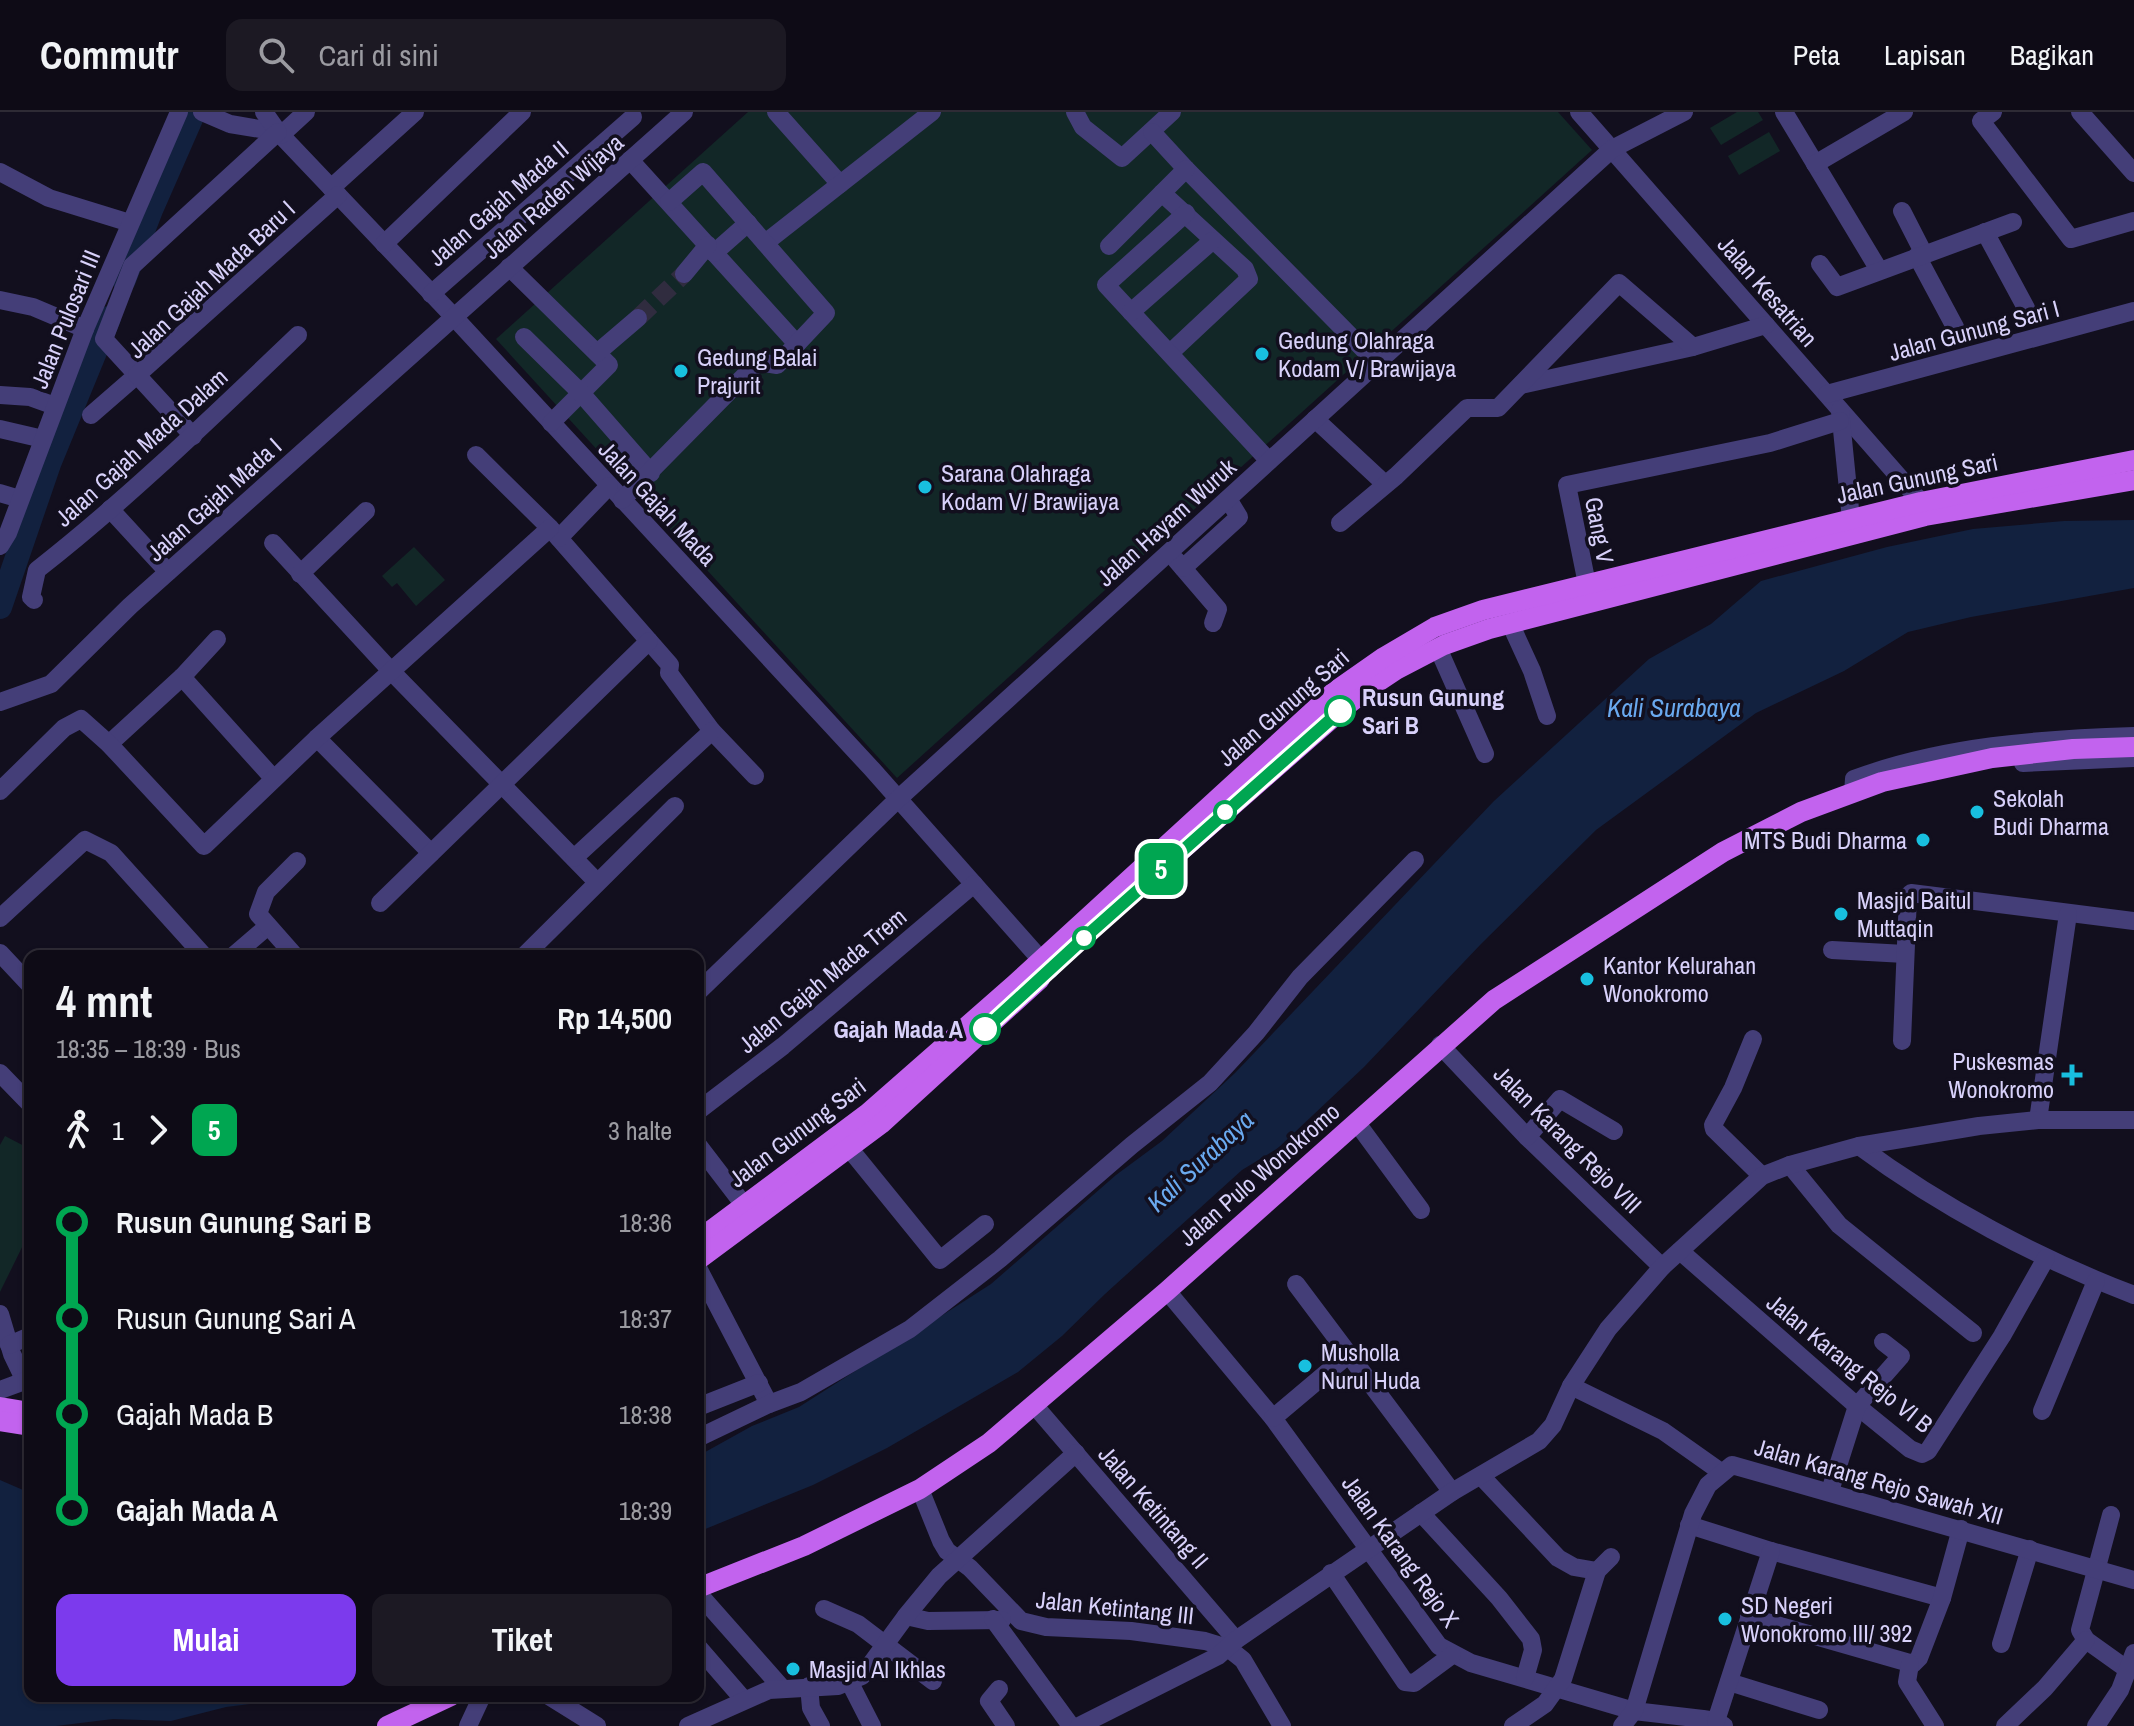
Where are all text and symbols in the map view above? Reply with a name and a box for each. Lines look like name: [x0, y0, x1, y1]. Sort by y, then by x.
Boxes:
search box: [226, 19, 786, 91]
text: Commutr: [40, 30, 178, 81]
icon: search: [254, 33, 298, 77]
text: Cari di sini: [318, 35, 439, 75]
text: Peta: [1793, 36, 1840, 74]
text: Lapisan: [1884, 36, 1966, 74]
text: Bagikan: [2010, 36, 2094, 74]
street label: Jalan Raden Wijaya: [476, 126, 630, 266]
street label: Jalan Gajah Mada II: [421, 133, 575, 273]
street label: Jalan Gajah Mada Baru I: [120, 193, 302, 365]
street label: Jalan Kesatrian: [1711, 229, 1825, 353]
street label: Jalan Pulosari III: [23, 245, 107, 393]
street label: Jalan Gunung Sari I: [1885, 292, 2063, 368]
place label: Gedung Olahraga Kodam V/ Brawijaya: [1278, 324, 1456, 384]
place label: Gedung Balai Prajurit: [697, 341, 817, 401]
marker: Gedung Olahraga Kodam V/ Brawijaya: [1253, 345, 1271, 363]
street label: Jalan Gajah Mada Dalam: [48, 361, 234, 533]
marker: Gedung Balai Prajurit: [672, 362, 690, 380]
street label: Jalan Gajah Mada I: [140, 430, 288, 568]
street label: Jalan Gajah Mada: [592, 434, 724, 572]
street label: Jalan Gunung Sari: [1833, 445, 2001, 511]
street label: Jalan Hayam Wuruk: [1090, 451, 1243, 593]
place label: Sarana Olahraga Kodam V/ Brawijaya: [941, 457, 1119, 517]
marker: Sarana Olahraga Kodam V/ Brawijaya: [916, 478, 934, 496]
street label: Gang V: [1578, 494, 1622, 566]
street label: Jalan Gunung Sari: [1211, 641, 1355, 773]
place label: Rusun Gunung Sari B: [1362, 681, 1504, 741]
water label: Kali Surabaya: [1607, 690, 1741, 725]
marker: Rusun Gunung Sari B: [1325, 696, 1355, 726]
place label: Sekolah Budi Dharma: [1993, 782, 2109, 842]
unlabelled marker: [1214, 801, 1236, 823]
marker: Sekolah Budi Dharma: [1968, 803, 1986, 821]
place label: MTS Budi Dharma: [1744, 824, 1907, 856]
marker: MTS Budi Dharma: [1914, 831, 1932, 849]
line badge: 5: [1135, 843, 1187, 895]
text: 5: [1155, 850, 1167, 888]
place label: Masjid Baitul Muttaqin: [1857, 884, 1971, 944]
street label: Jalan Gajah Mada Trem: [731, 900, 913, 1060]
marker: Masjid Baitul Muttaqin: [1832, 905, 1850, 923]
unlabelled marker: [1073, 927, 1095, 949]
place label: Kantor Kelurahan Wonokromo: [1603, 949, 1756, 1009]
marker: Kantor Kelurahan Wonokromo: [1578, 970, 1596, 988]
text: 4 mnt: [56, 971, 152, 1031]
text: Rp 14,500: [557, 998, 672, 1038]
place label: Gajah Mada A: [834, 1013, 964, 1045]
marker: Gajah Mada A: [970, 1014, 1000, 1044]
text: 18:35 – 18:39 · Bus: [56, 1031, 241, 1066]
place label: Puskesmas Wonokromo: [1948, 1045, 2054, 1105]
street label: Jalan Karang Rejo VIII: [1487, 1058, 1649, 1220]
marker: Puskesmas Wonokromo: [2061, 1064, 2083, 1086]
street label: Jalan Gunung Sari: [722, 1070, 872, 1194]
street label: Jalan Pulo Wonokromo: [1172, 1095, 1346, 1253]
water label: Kali Surabaya: [1139, 1102, 1261, 1219]
icon: walk: [56, 1108, 100, 1152]
icon: forward: [136, 1108, 180, 1152]
text: 5: [208, 1111, 221, 1149]
text: 1: [112, 1113, 124, 1148]
text: 3 halte: [608, 1113, 672, 1148]
text: Rusun Gunung Sari B: [116, 1202, 372, 1242]
text: 18:36: [619, 1205, 672, 1240]
street label: Jalan Karang Rejo VI B: [1760, 1286, 1940, 1440]
text: Rusun Gunung Sari A: [116, 1298, 355, 1338]
text: 18:37: [619, 1301, 672, 1336]
place label: Musholla Nurul Huda: [1321, 1336, 1421, 1396]
marker: Musholla Nurul Huda: [1296, 1357, 1314, 1375]
text: Gajah Mada B: [116, 1394, 273, 1434]
text: 18:38: [619, 1397, 672, 1432]
street label: Jalan Karang Rejo Sawah XII: [1751, 1430, 2007, 1532]
street label: Jalan Ketintang II: [1092, 1439, 1216, 1575]
street label: Jalan Karang Rejo X: [1335, 1469, 1468, 1634]
text: Gajah Mada A: [116, 1490, 278, 1530]
text: 18:39: [619, 1493, 672, 1528]
street label: Jalan Ketintang III: [1034, 1583, 1196, 1631]
place label: SD Negeri Wonokromo III/ 392: [1741, 1589, 1912, 1649]
button: Mulai: [56, 1594, 356, 1686]
button: Tiket: [372, 1594, 672, 1686]
marker: SD Negeri Wonokromo III/ 392: [1716, 1610, 1734, 1628]
place label: Masjid Al Ikhlas: [809, 1653, 946, 1685]
marker: Masjid Al Ikhlas: [784, 1660, 802, 1678]

